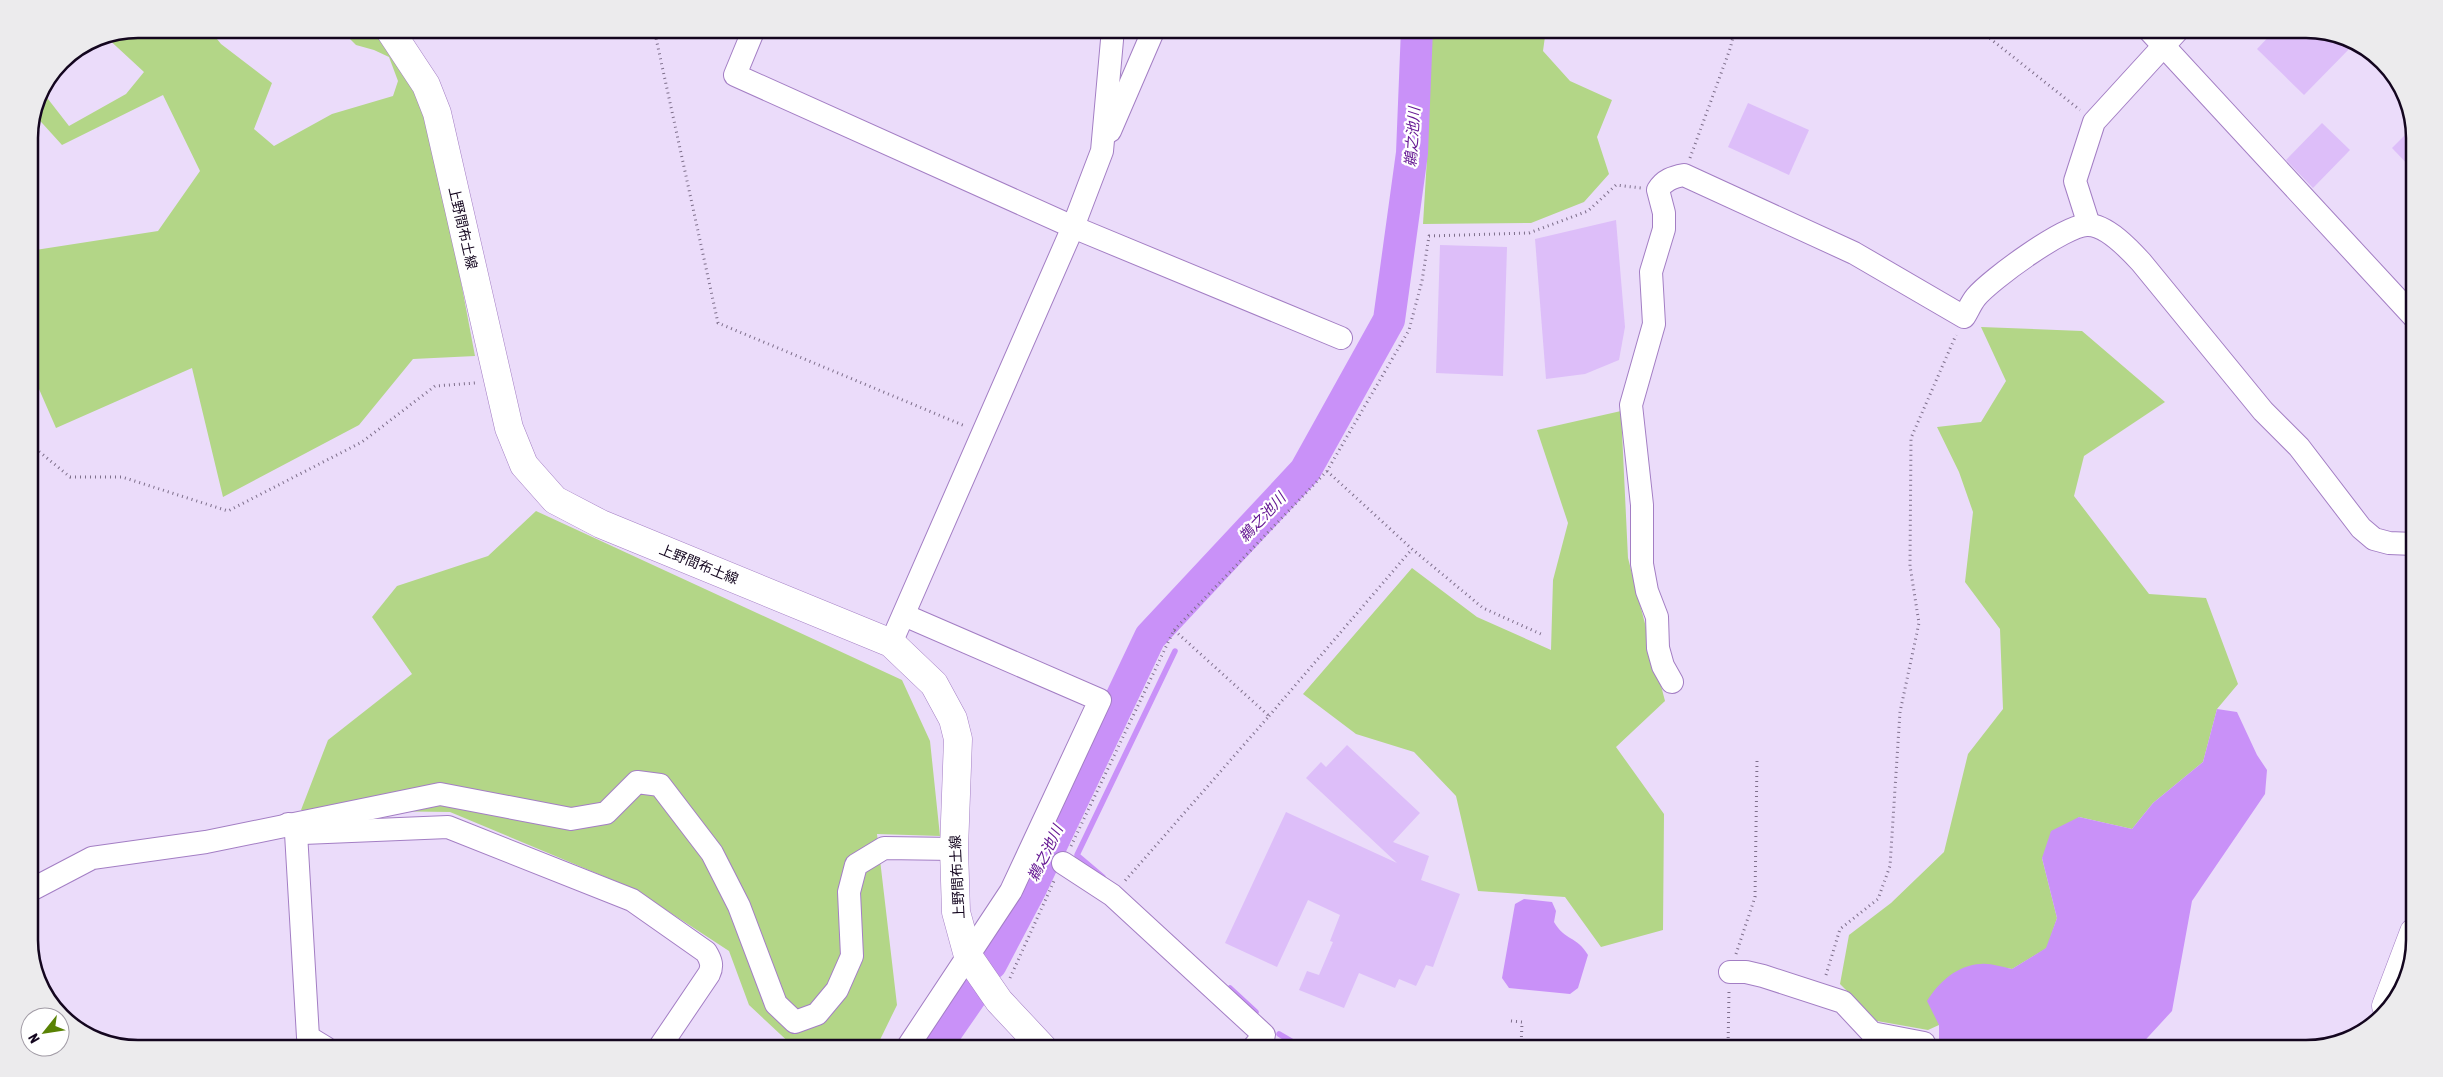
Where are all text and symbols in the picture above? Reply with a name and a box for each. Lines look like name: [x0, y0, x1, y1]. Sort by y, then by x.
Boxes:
water label: 鵜之池川: [1401, 104, 1423, 168]
street label: 上野間布土線: [446, 185, 480, 271]
water label: 鵜之池川: [1235, 488, 1290, 545]
street label: 上野間布土線: [657, 541, 741, 587]
water label: 鵜之池川: [1024, 821, 1067, 884]
street label: 上野間布土線: [947, 835, 967, 919]
north arrow: [20, 1007, 70, 1057]
text: N: [25, 1031, 43, 1046]

